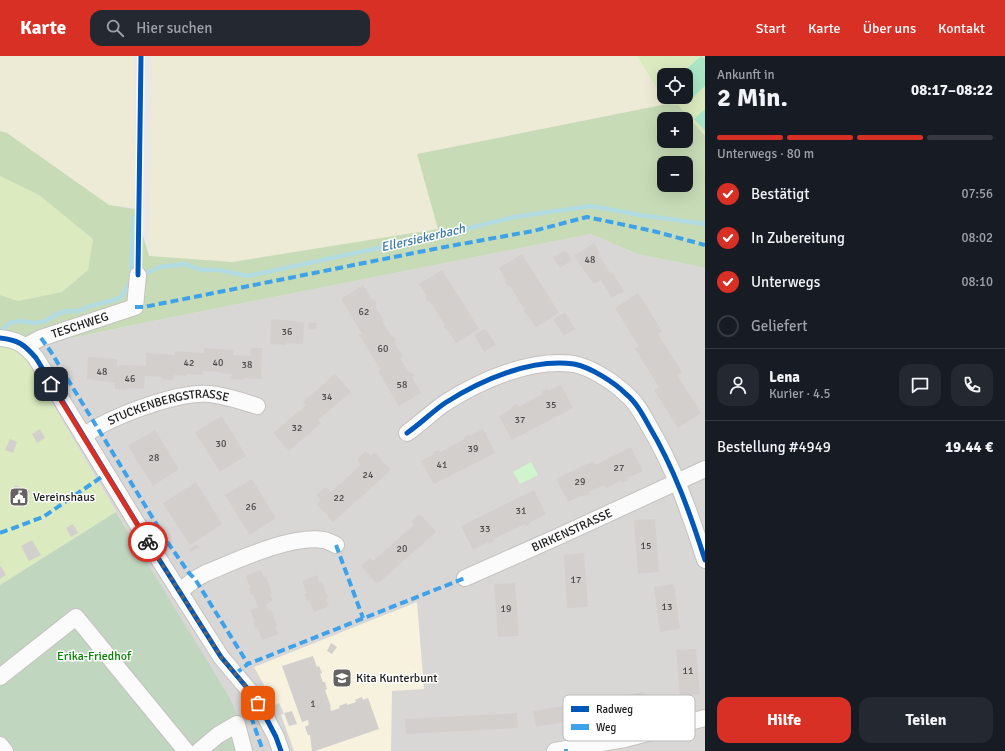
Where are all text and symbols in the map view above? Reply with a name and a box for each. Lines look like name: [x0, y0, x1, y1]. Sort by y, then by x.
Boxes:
search box: [90, 10, 370, 46]
text: Karte: [20, 16, 66, 40]
icon: search: [104, 17, 126, 39]
text: Hier suchen: [136, 19, 212, 37]
text: Start: [756, 20, 786, 37]
text: Karte: [808, 20, 841, 37]
text: Über uns: [863, 20, 916, 37]
text: Kontakt: [938, 20, 985, 37]
text: Ankunft in: [717, 67, 775, 83]
map controls: [657, 68, 693, 192]
button: locate: [657, 68, 693, 104]
text: 08:17–08:22: [911, 81, 993, 99]
text: 2 Min.: [717, 82, 788, 114]
button: +: [657, 112, 693, 148]
text: Unterwegs · 80 m: [717, 146, 814, 162]
button: −: [657, 156, 693, 192]
icon: check: [717, 183, 739, 205]
text: Bestätigt: [751, 185, 809, 203]
text: 07:56: [961, 186, 993, 202]
water label: Ellersiekerbach: [379, 220, 468, 255]
icon: check: [717, 227, 739, 249]
text: In Zubereitung: [751, 229, 845, 247]
text: 08:02: [961, 230, 993, 246]
house number: 48: [585, 254, 595, 266]
icon: check: [717, 271, 739, 293]
text: Unterwegs: [751, 273, 820, 291]
text: 08:10: [961, 274, 993, 290]
house number: 62: [359, 306, 369, 318]
street label: TESCHWEG: [49, 309, 110, 342]
text: Geliefert: [751, 317, 808, 335]
house number: 36: [282, 326, 292, 338]
house number: 60: [378, 343, 388, 355]
house number: 42: [184, 357, 194, 369]
house number: 40: [213, 357, 223, 369]
house number: 38: [242, 359, 252, 371]
button: person: [717, 364, 759, 406]
button: chat: [899, 364, 941, 406]
button: phone: [951, 364, 993, 406]
house number: 48: [97, 366, 107, 378]
pin: [34, 367, 68, 401]
text: Lena: [769, 368, 800, 386]
icon: home: [40, 373, 62, 395]
house number: 46: [125, 373, 135, 385]
house number: 58: [397, 379, 407, 391]
street label: STUCKENBERGSTRASSE: [105, 386, 231, 428]
text: Kurier · 4.5: [769, 386, 831, 402]
house number: 34: [322, 391, 333, 403]
house number: 35: [546, 399, 556, 411]
house number: 37: [515, 414, 525, 426]
house number: 32: [292, 422, 302, 434]
house number: 30: [216, 438, 226, 450]
text: Bestellung #4949: [717, 438, 831, 456]
text: 19.44 €: [945, 438, 993, 456]
house number: 39: [468, 443, 478, 455]
house number: 28: [149, 452, 159, 464]
house number: 41: [437, 459, 447, 471]
house number: 27: [614, 462, 624, 474]
house number: 24: [363, 469, 374, 481]
house number: 29: [575, 476, 585, 488]
public building icon: Vereinshaus: [8, 486, 30, 508]
place label: Vereinshaus: [33, 490, 95, 505]
house number: 22: [334, 492, 344, 504]
house number: 26: [246, 501, 256, 513]
house number: 31: [516, 505, 526, 517]
street label: BIRKENSTRASSE: [529, 505, 615, 555]
courier: [128, 522, 168, 562]
house number: 33: [480, 523, 490, 535]
icon: bike: [137, 531, 159, 553]
house number: 15: [641, 540, 651, 552]
house number: 20: [397, 543, 407, 555]
house number: 17: [571, 574, 581, 586]
house number: 13: [662, 601, 672, 613]
house number: 19: [501, 603, 511, 615]
park label: Erika-Friedhof: [57, 649, 132, 664]
house number: 11: [683, 665, 693, 677]
school or university icon: Kita Kunterbunt: [331, 667, 353, 689]
place label: Kita Kunterbunt: [356, 671, 437, 686]
pin: [241, 686, 275, 720]
icon: bag: [247, 692, 269, 714]
legend: [563, 695, 695, 741]
button: Hilfe: [717, 697, 851, 743]
button: Teilen: [859, 697, 993, 743]
house number: 1: [310, 698, 316, 710]
text: Radweg: [596, 703, 633, 716]
text: Weg: [596, 721, 616, 734]

